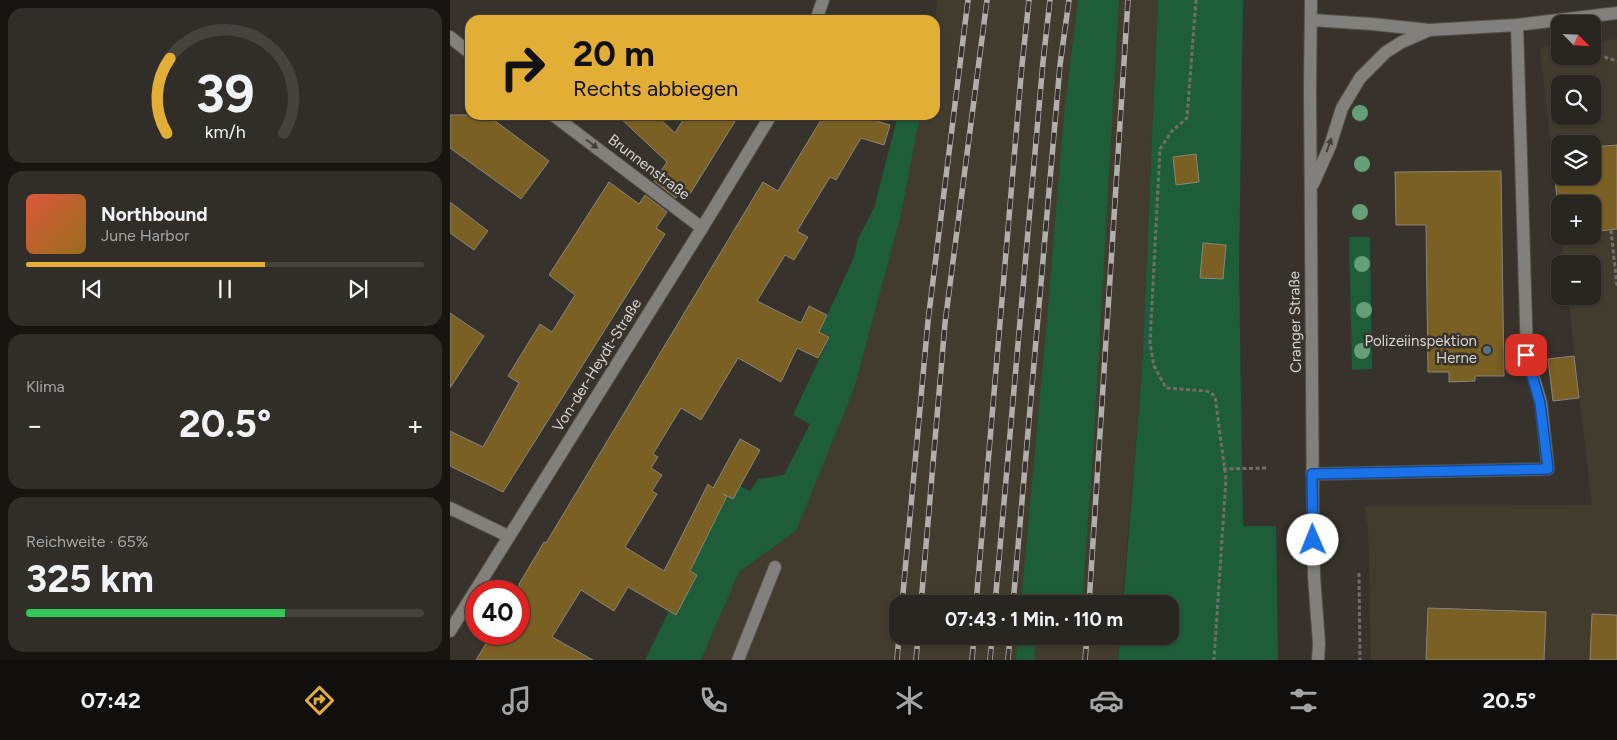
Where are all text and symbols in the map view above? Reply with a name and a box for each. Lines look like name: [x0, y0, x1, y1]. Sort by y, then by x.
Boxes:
north arrow: [1551, 15, 1601, 65]
map controls: [1551, 15, 1601, 305]
text: 20 m: [573, 33, 655, 75]
icon: right: [490, 35, 555, 100]
text: 39: [195, 63, 255, 125]
text: Rechts abbiegen: [573, 75, 738, 102]
button: search: [1551, 75, 1601, 125]
text: km/h: [205, 121, 245, 142]
street label: Brunnenstraße: [604, 130, 694, 204]
button: layers: [1551, 135, 1601, 185]
one-way arrow: [1325, 137, 1333, 152]
one-way arrow: [585, 139, 598, 150]
button: +: [1551, 195, 1601, 245]
text: Northbound: [101, 203, 208, 226]
text: June Harbor: [101, 226, 189, 245]
button: −: [1551, 255, 1601, 305]
street label: Cranger Straße: [1285, 271, 1305, 373]
icon: previous: [78, 275, 106, 303]
icon: pause: [211, 275, 239, 303]
icon: next: [344, 275, 372, 303]
street label: Von-der-Heydt-Straße: [549, 295, 645, 435]
place label: Polizeiinspektion Herne: [1365, 332, 1477, 367]
pin: [1505, 334, 1547, 376]
icon: arrive: [1512, 341, 1540, 369]
marker: Polizeiinspektion Herne: [1481, 344, 1493, 356]
text: Klima: [26, 377, 65, 396]
text: 20.5°: [179, 401, 271, 447]
text: −: [26, 408, 43, 442]
text: +: [407, 408, 424, 442]
position arrow: [1286, 513, 1338, 565]
text: Reichweite · 65%: [26, 532, 148, 551]
text: 325 km: [26, 556, 154, 602]
speed limit sign: 40: [465, 580, 530, 645]
text: 07:43 · 1 Min. · 110 m: [945, 608, 1123, 631]
icon: directions: [302, 683, 337, 718]
icon: music: [499, 683, 534, 718]
icon: phone: [696, 683, 731, 718]
icon: climate: [892, 683, 927, 718]
icon: car: [1089, 683, 1124, 718]
icon: filters: [1286, 683, 1321, 718]
text: 07:42: [81, 687, 141, 714]
text: 20.5°: [1483, 687, 1536, 714]

